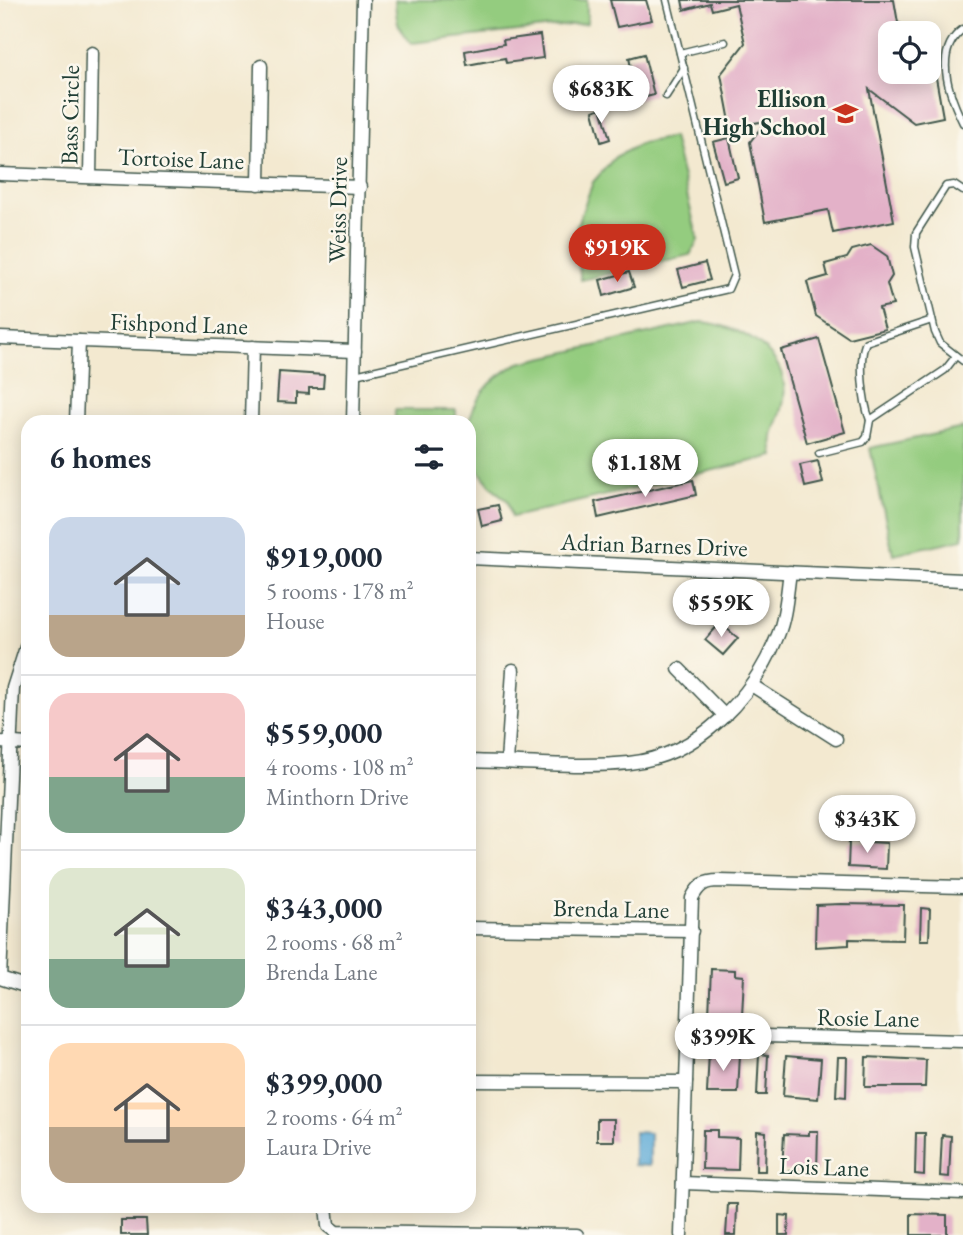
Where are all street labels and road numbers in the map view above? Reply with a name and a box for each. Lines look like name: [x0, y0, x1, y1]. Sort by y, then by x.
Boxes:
street label: Bass Circle: [53, 65, 86, 165]
street label: Tortoise Lane: [117, 141, 245, 176]
street label: Weiss Drive: [321, 157, 354, 263]
street label: Fishpond Lane: [110, 306, 248, 341]
street label: Adrian Barnes Drive: [559, 526, 748, 563]
street label: Brenda Lane: [553, 892, 669, 925]
street label: Rosie Lane: [817, 1001, 919, 1034]
street label: Lois Lane: [779, 1149, 870, 1184]

